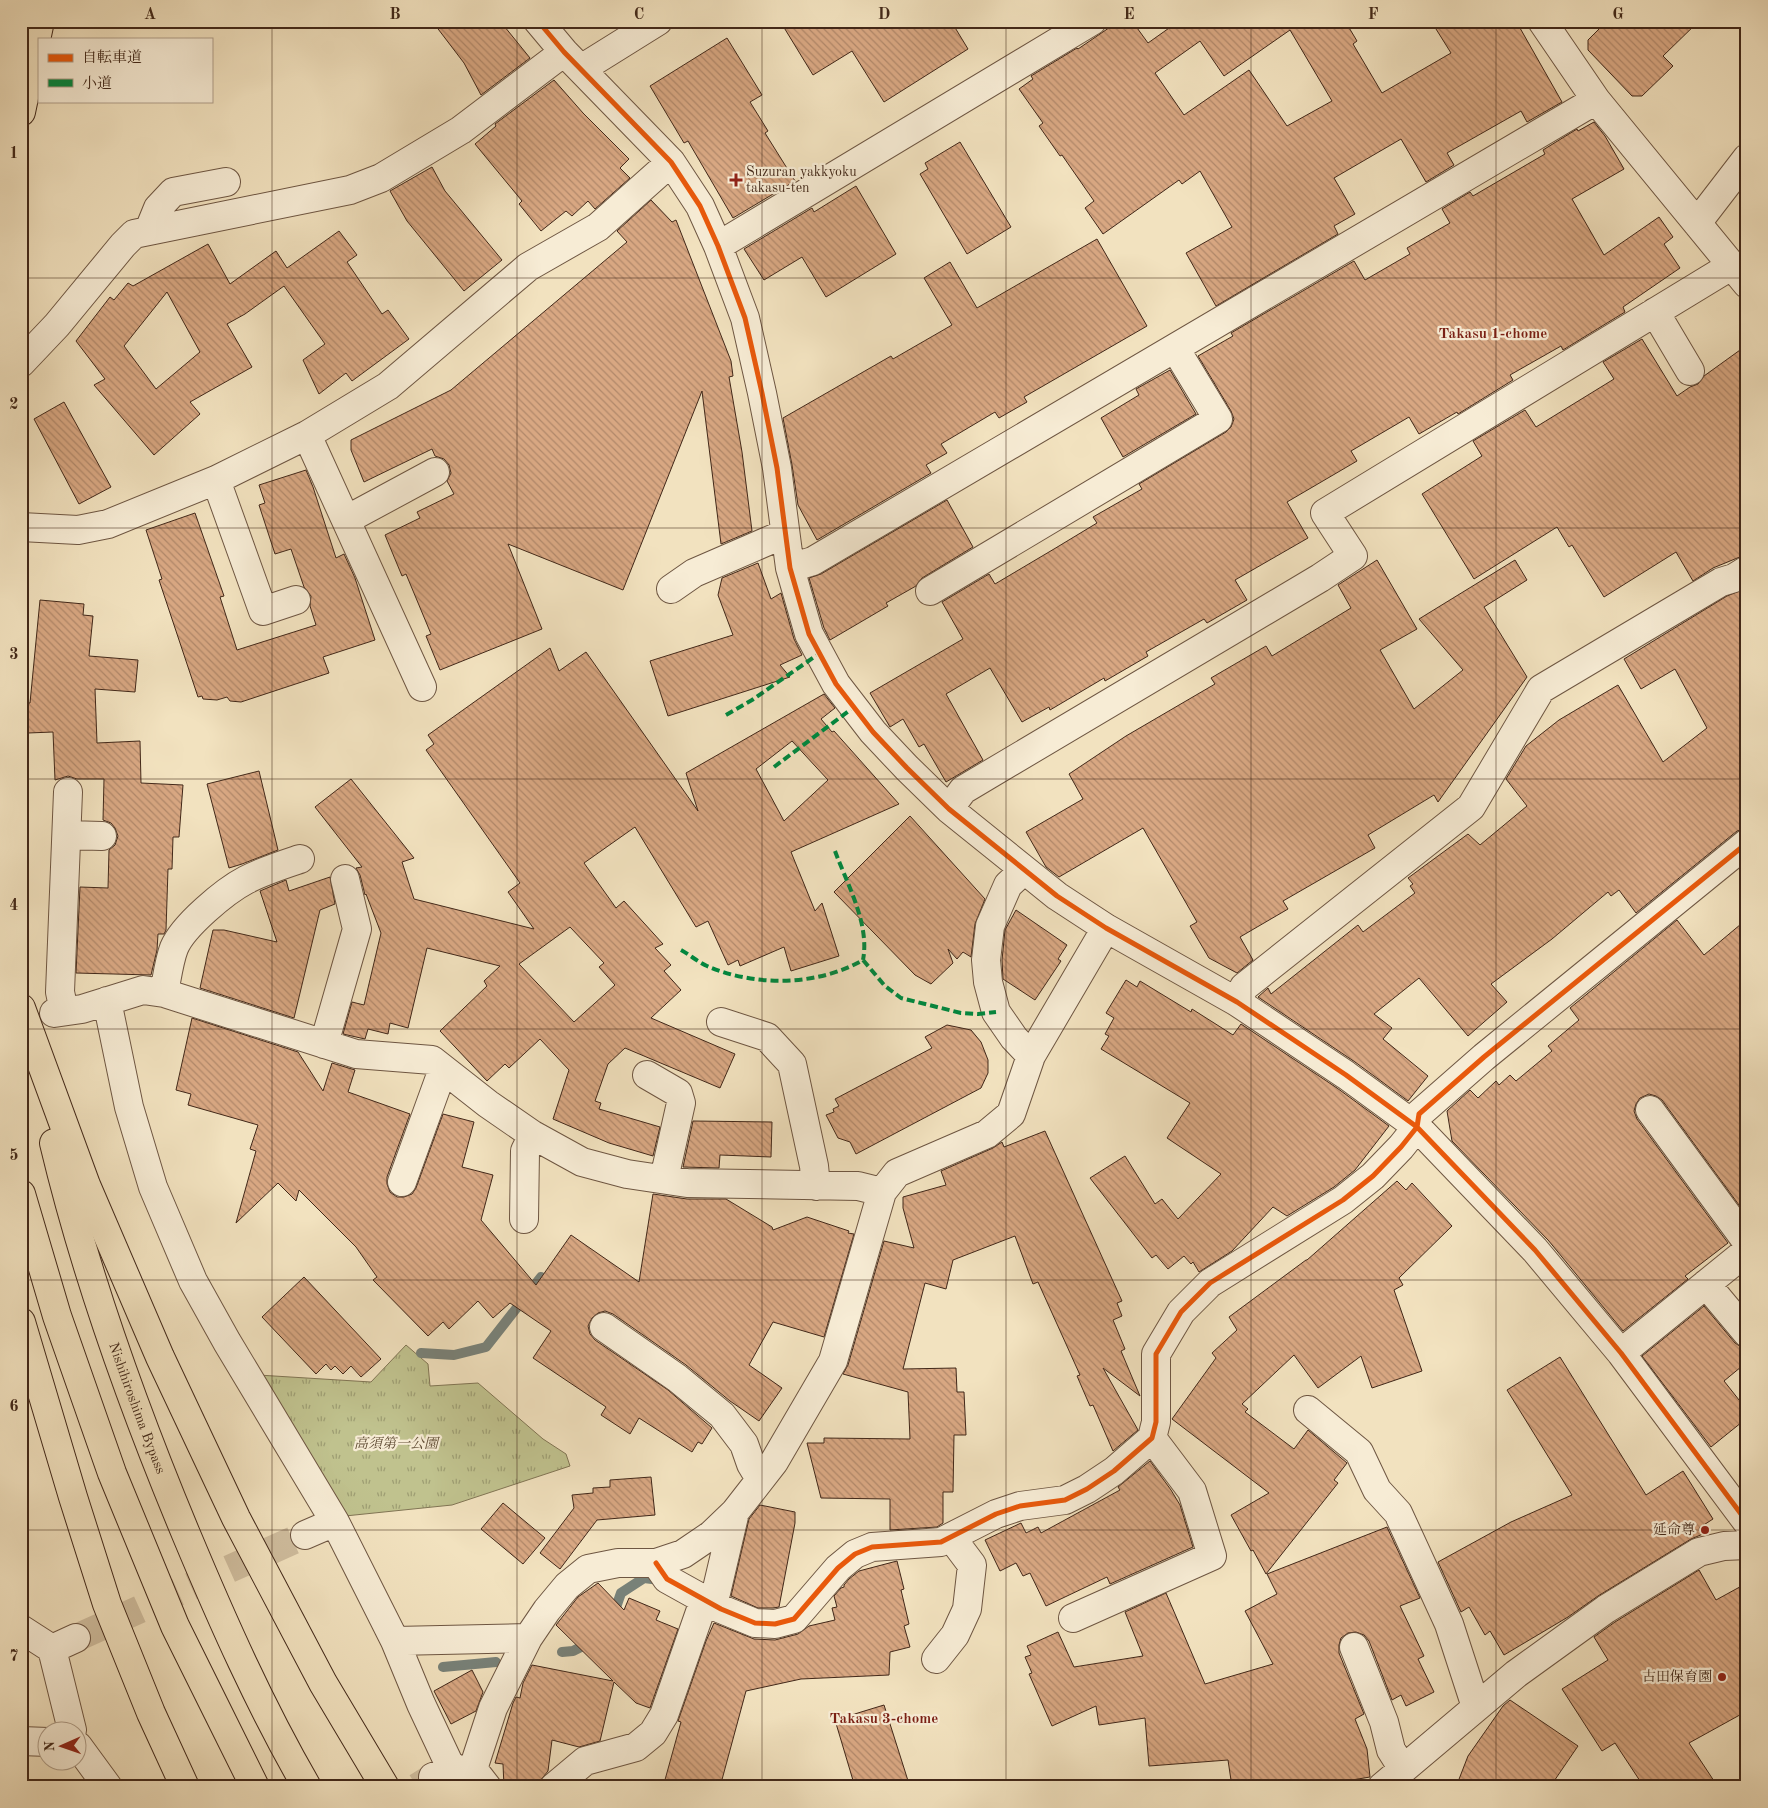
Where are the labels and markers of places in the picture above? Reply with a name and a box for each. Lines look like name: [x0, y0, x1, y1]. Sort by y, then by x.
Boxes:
place label: Suzuran yakkyoku takasu-ten: [746, 165, 857, 195]
marker: Suzuran yakkyoku takasu-ten: [730, 174, 742, 186]
place label: 延命尊: [1653, 1522, 1695, 1537]
marker: 延命尊: [1699, 1524, 1711, 1536]
place label: 古田保育園: [1642, 1669, 1712, 1684]
marker: 古田保育園: [1716, 1671, 1728, 1683]

